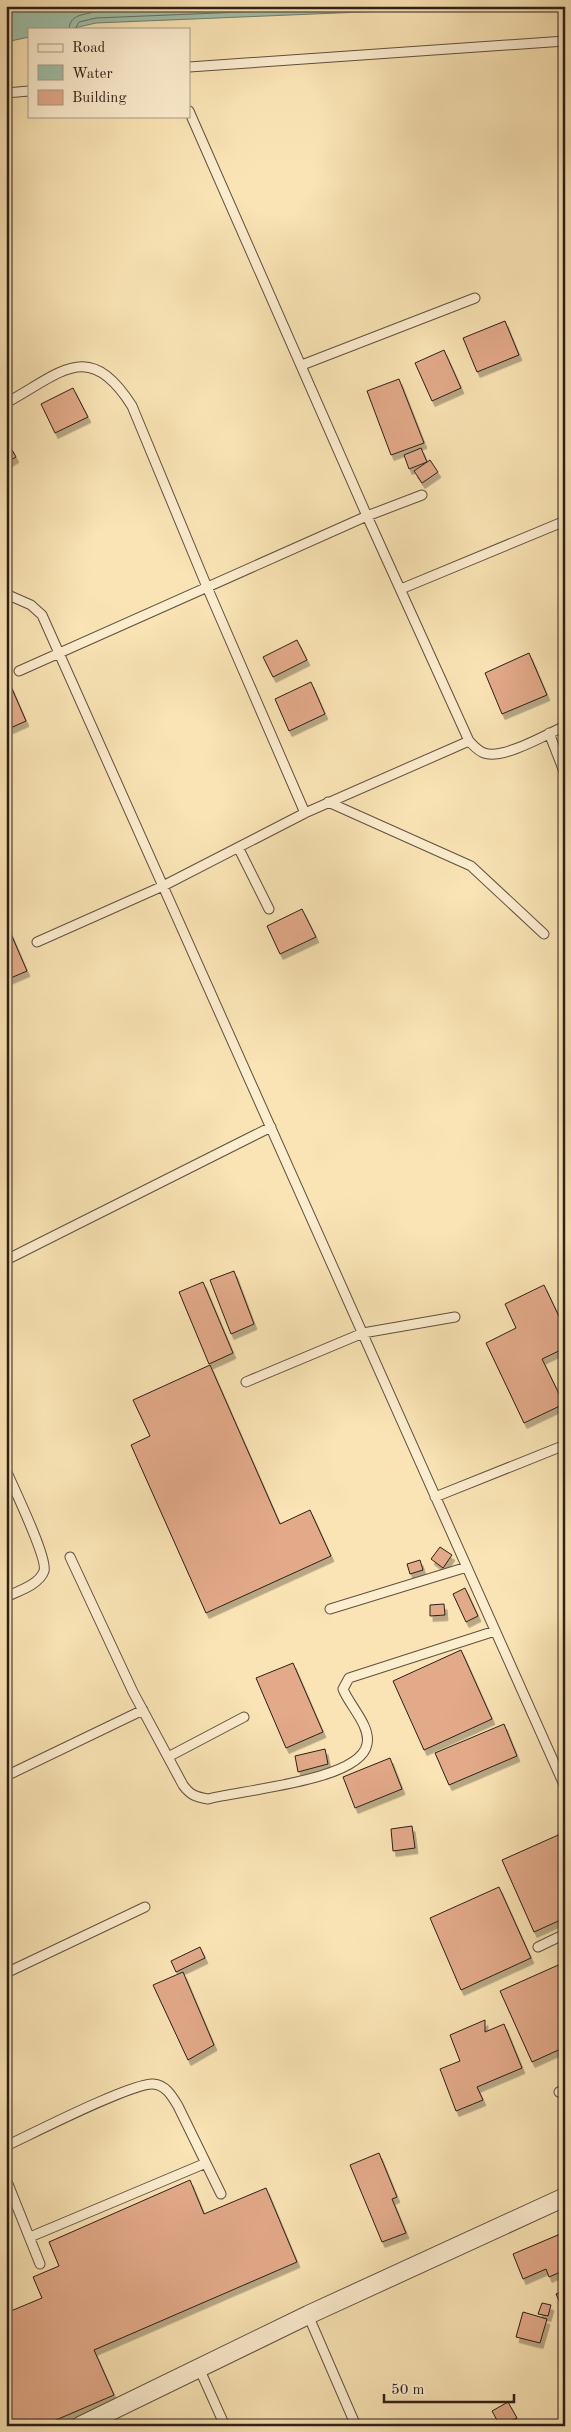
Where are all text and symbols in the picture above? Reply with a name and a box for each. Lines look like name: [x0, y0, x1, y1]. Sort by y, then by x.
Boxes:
legend: [28, 28, 190, 118]
text: Road: [72, 41, 106, 56]
text: Water: [72, 67, 113, 82]
text: Building: [72, 91, 127, 106]
scale bar: [384, 2372, 514, 2404]
text: 50 m: [391, 2383, 425, 2398]

